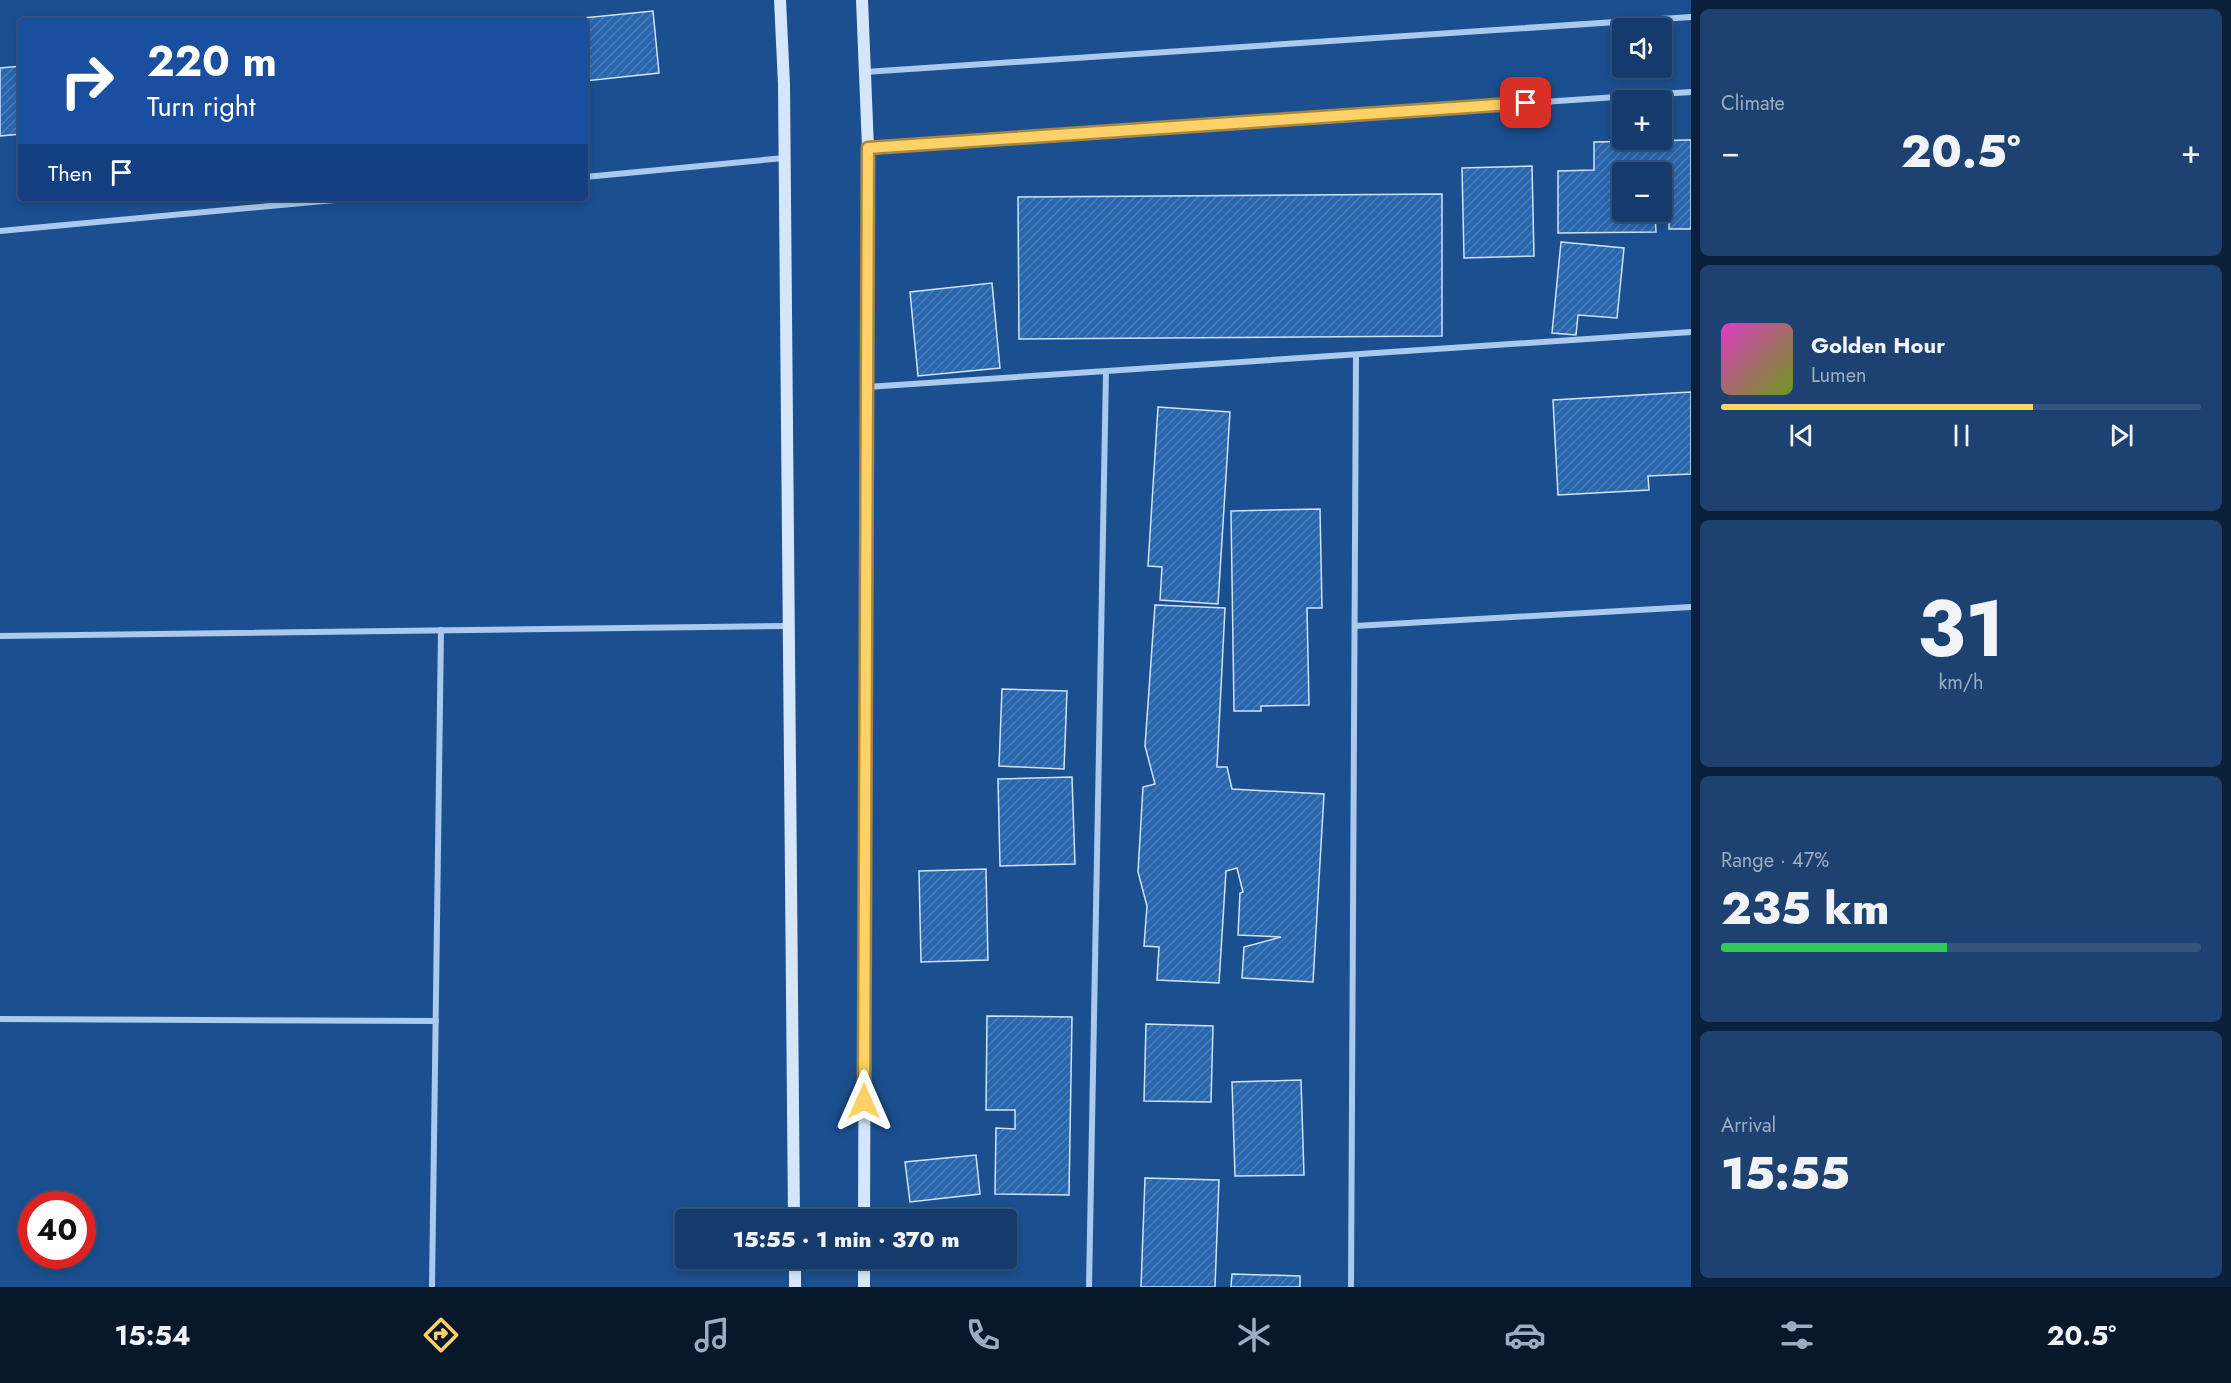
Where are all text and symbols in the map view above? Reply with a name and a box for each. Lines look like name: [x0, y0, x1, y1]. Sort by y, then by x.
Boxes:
map controls: [1612, 18, 1672, 222]
button: sound: [1612, 18, 1672, 78]
text: 220 m: [147, 31, 277, 92]
icon: right: [48, 42, 126, 120]
pin: [1500, 77, 1551, 128]
icon: arrive: [1509, 86, 1542, 119]
text: Turn right: [147, 87, 255, 126]
text: Climate: [1721, 89, 1785, 118]
button: +: [1612, 90, 1672, 150]
text: 20.5°: [1901, 119, 2021, 184]
text: −: [1721, 128, 1740, 175]
text: +: [2181, 128, 2201, 175]
icon: arrive: [105, 156, 138, 189]
text: Then: [48, 157, 93, 189]
button: −: [1612, 162, 1672, 222]
text: Golden Hour: [1811, 329, 1945, 361]
text: Lumen: [1811, 361, 1867, 390]
icon: previous: [1785, 419, 1818, 452]
icon: pause: [1945, 419, 1978, 452]
icon: next: [2105, 419, 2138, 452]
text: 31: [1917, 573, 2005, 685]
text: km/h: [1938, 668, 1984, 697]
text: Range · 47%: [1721, 846, 1829, 875]
text: 235 km: [1721, 876, 1889, 941]
position arrow: [832, 1069, 896, 1133]
text: Arrival: [1721, 1111, 1776, 1140]
text: 15:55: [1721, 1141, 1850, 1206]
speed limit sign: 40: [18, 1191, 96, 1269]
text: 15:55 · 1 min · 370 m: [733, 1223, 960, 1255]
icon: directions: [420, 1314, 462, 1356]
icon: music: [691, 1314, 733, 1356]
icon: phone: [962, 1314, 1004, 1356]
icon: climate: [1233, 1314, 1275, 1356]
icon: car: [1504, 1314, 1546, 1356]
icon: filters: [1776, 1314, 1818, 1356]
text: 15:54: [115, 1316, 191, 1355]
text: 20.5°: [2047, 1316, 2116, 1355]

